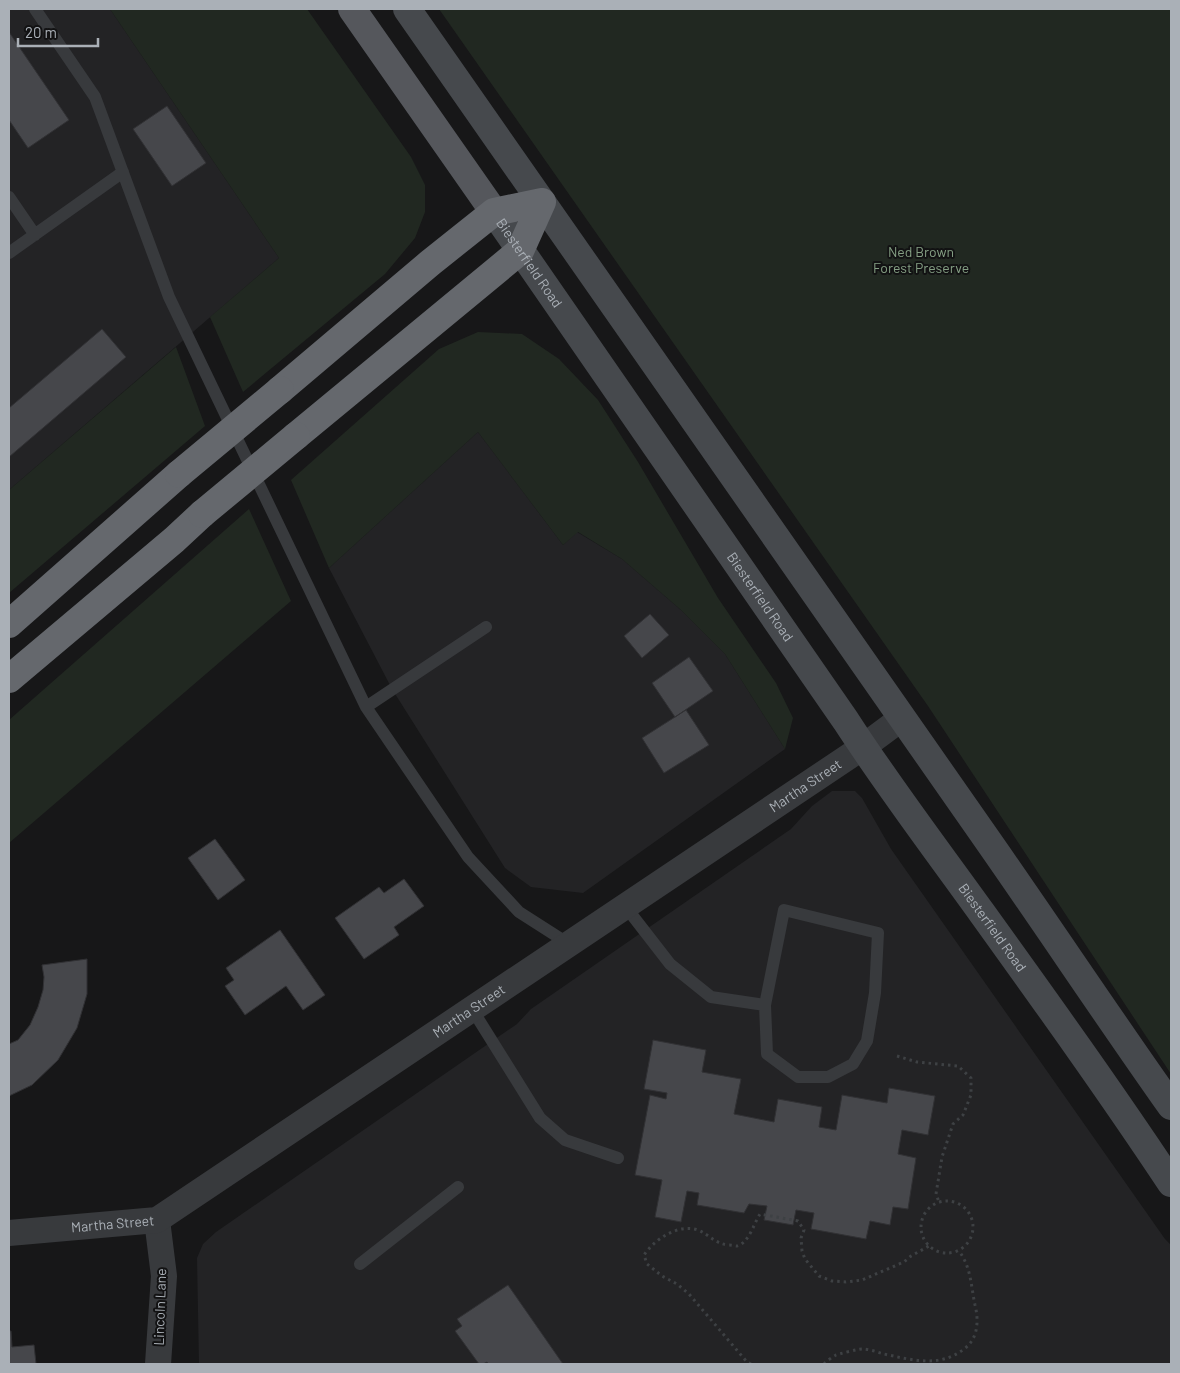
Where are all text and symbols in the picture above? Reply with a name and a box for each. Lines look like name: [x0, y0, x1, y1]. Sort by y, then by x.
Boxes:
scale bar: [18, 15, 98, 47]
text: 20 m: [25, 23, 57, 41]
street label: Biesterfield Road: [493, 215, 566, 311]
park label: Ned Brown Forest Preserve: [873, 243, 969, 276]
street label: Biesterfield Road: [724, 549, 797, 645]
street label: Martha Street: [766, 755, 844, 815]
street label: Biesterfield Road: [955, 880, 1030, 975]
street label: Martha Street: [429, 980, 508, 1041]
street label: Martha Street: [70, 1211, 155, 1236]
street label: Lincoln Lane: [150, 1268, 169, 1346]

